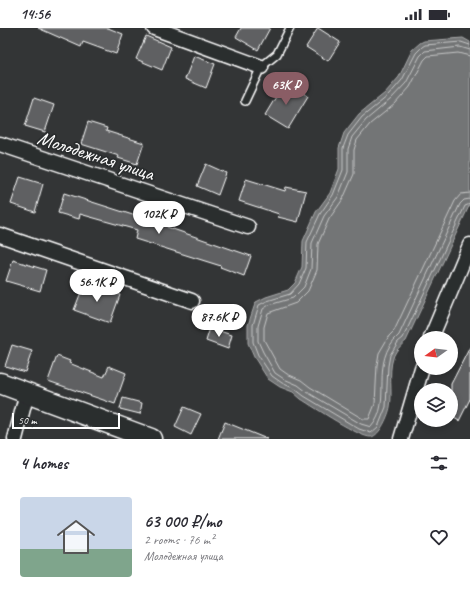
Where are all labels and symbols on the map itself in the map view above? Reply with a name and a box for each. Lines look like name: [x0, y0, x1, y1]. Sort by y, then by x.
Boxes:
pin: 63K ₽: [258, 72, 314, 106]
street label: Молодежная улица: [34, 125, 159, 187]
pin: 102K ₽: [126, 201, 192, 235]
pin: 56.1K ₽: [60, 269, 134, 303]
pin: 87.6K ₽: [182, 304, 256, 338]
north arrow: [414, 331, 458, 375]
scale bar: [12, 411, 120, 430]

